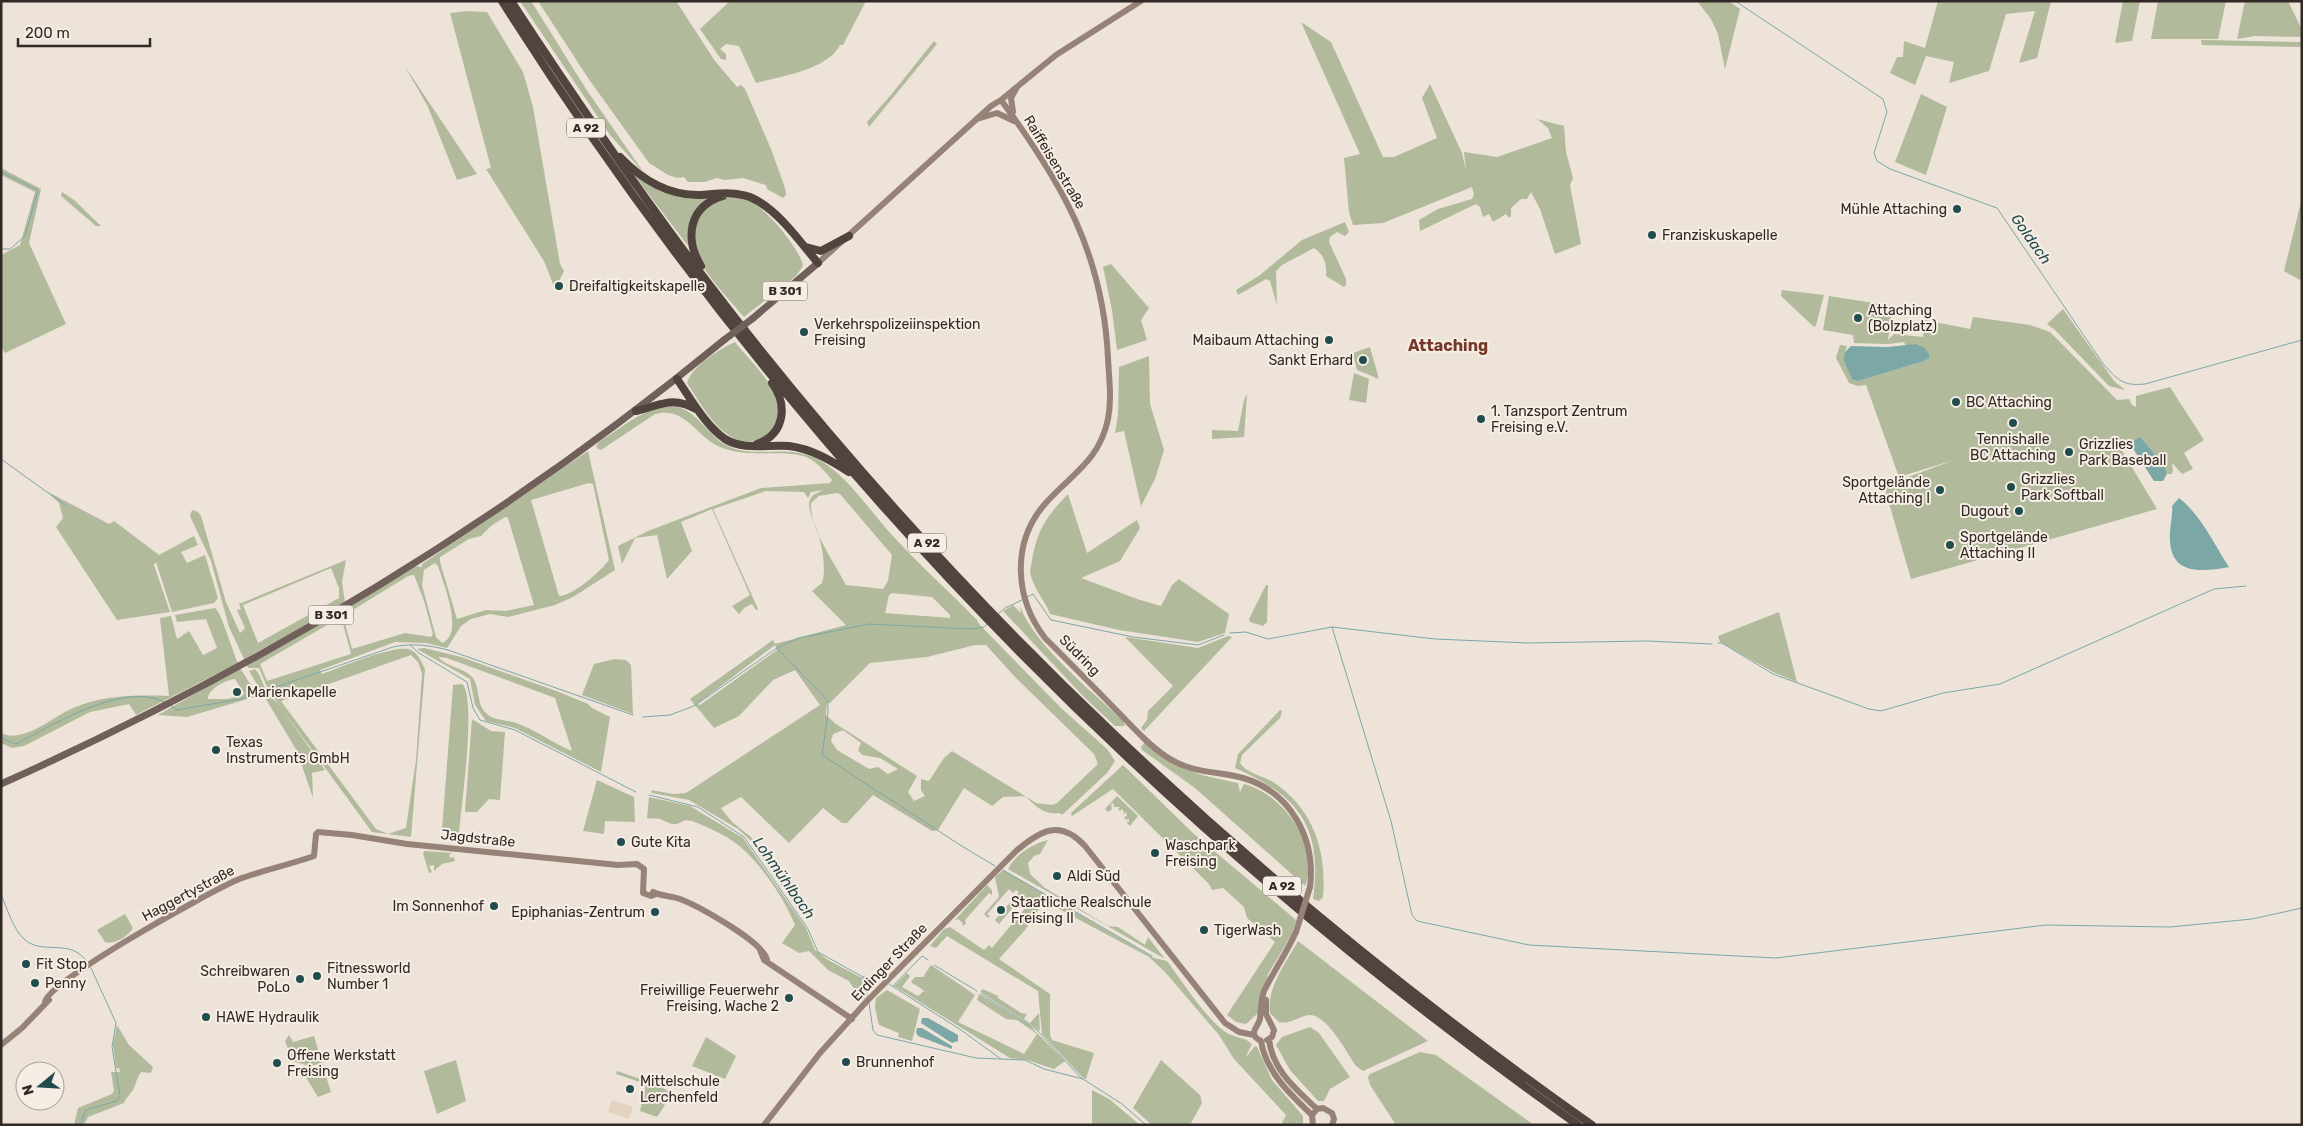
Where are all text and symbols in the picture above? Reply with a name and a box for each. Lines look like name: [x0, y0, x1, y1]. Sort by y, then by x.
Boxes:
scale bar: [18, 15, 150, 47]
text: 200 m: [25, 24, 70, 42]
street label: Raiffeisenstraße: [1020, 112, 1089, 212]
road number: A 92: [567, 119, 605, 138]
place label: Mühle Attaching: [1840, 201, 1947, 218]
marker: Mühle Attaching: [1951, 203, 1963, 215]
water label: Goldach: [2007, 210, 2055, 268]
place label: Franziskuskapelle: [1662, 227, 1778, 244]
marker: Franziskuskapelle: [1646, 229, 1658, 241]
place label: Dreifaltigkeitskapelle: [569, 278, 705, 295]
marker: Dreifaltigkeitskapelle: [553, 280, 565, 292]
road number: B 301: [762, 282, 808, 300]
place label: Attaching (Bolzplatz): [1868, 302, 1937, 335]
marker: Attaching (Bolzplatz): [1852, 312, 1864, 324]
place label: Verkehrspolizeiinspektion Freising: [814, 316, 981, 349]
marker: Verkehrspolizeiinspektion Freising: [798, 326, 810, 338]
place label: Maibaum Attaching: [1193, 332, 1319, 349]
marker: Maibaum Attaching: [1323, 334, 1335, 346]
district label: Attaching: [1408, 336, 1488, 355]
place label: Sankt Erhard: [1268, 352, 1353, 369]
marker: Sankt Erhard: [1357, 354, 1369, 366]
place label: BC Attaching: [1966, 394, 2052, 411]
marker: BC Attaching: [1950, 396, 1962, 408]
place label: 1. Tanzsport Zentrum Freising e.V.: [1491, 403, 1628, 436]
marker: 1. Tanzsport Zentrum Freising e.V.: [1475, 413, 1487, 425]
marker: Tennishalle BC Attaching: [2007, 417, 2019, 429]
place label: Tennishalle BC Attaching: [1970, 431, 2056, 464]
place label: Grizzlies Park Baseball: [2079, 436, 2166, 469]
marker: Grizzlies Park Baseball: [2063, 446, 2075, 458]
place label: Grizzlies Park Softball: [2021, 471, 2104, 504]
place label: Sportgelände Attaching I: [1842, 474, 1930, 507]
marker: Grizzlies Park Softball: [2005, 481, 2017, 493]
marker: Sportgelände Attaching I: [1934, 484, 1946, 496]
place label: Dugout: [1961, 503, 2010, 520]
marker: Dugout: [2013, 505, 2025, 517]
place label: Sportgelände Attaching II: [1960, 529, 2048, 562]
road number: A 92: [908, 534, 946, 552]
marker: Sportgelände Attaching II: [1944, 539, 1956, 551]
road number: B 301: [308, 606, 354, 624]
street label: Südring: [1056, 631, 1104, 679]
place label: Marienkapelle: [247, 684, 337, 701]
marker: Marienkapelle: [231, 686, 243, 698]
place label: Texas Instruments GmbH: [226, 734, 350, 767]
marker: Texas Instruments GmbH: [210, 744, 222, 756]
street label: Jagdstraße: [440, 826, 516, 851]
water label: Lohmühlbach: [749, 833, 819, 923]
place label: Gute Kita: [631, 834, 691, 851]
marker: Gute Kita: [615, 836, 627, 848]
place label: Waschpark Freising: [1165, 837, 1236, 870]
marker: Waschpark Freising: [1149, 847, 1161, 859]
street label: Haggertystraße: [139, 862, 237, 925]
place label: Aldi Süd: [1067, 868, 1120, 885]
marker: Aldi Süd: [1051, 870, 1063, 882]
road number: A 92: [1263, 876, 1301, 896]
place label: Staatliche Realschule Freising II: [1011, 894, 1152, 927]
place label: Im Sonnenhof: [392, 898, 485, 915]
marker: Im Sonnenhof: [488, 900, 500, 912]
place label: Epiphanias-Zentrum: [511, 904, 645, 921]
marker: Staatliche Realschule Freising II: [995, 904, 1007, 916]
marker: Epiphanias-Zentrum: [649, 906, 661, 918]
street label: Erdinger Straße: [848, 920, 931, 1005]
place label: TigerWash: [1214, 922, 1281, 939]
marker: TigerWash: [1198, 924, 1210, 936]
place label: Fit Stop: [36, 956, 87, 973]
marker: Fit Stop: [20, 958, 32, 970]
place label: Fitnessworld Number 1: [327, 960, 411, 993]
place label: Schreibwaren PoLo: [200, 963, 290, 996]
marker: Fitnessworld Number 1: [311, 970, 323, 982]
marker: Schreibwaren PoLo: [294, 973, 306, 985]
place label: Penny: [45, 975, 86, 992]
marker: Penny: [29, 977, 41, 989]
place label: Freiwillige Feuerwehr Freising, Wache 2: [640, 982, 780, 1015]
marker: Freiwillige Feuerwehr Freising, Wache 2: [783, 992, 795, 1004]
place label: HAWE Hydraulik: [216, 1009, 320, 1026]
marker: HAWE Hydraulik: [200, 1011, 212, 1023]
place label: Offene Werkstatt Freising: [287, 1047, 396, 1080]
place label: Brunnenhof: [856, 1054, 935, 1071]
marker: Brunnenhof: [840, 1056, 852, 1068]
marker: Offene Werkstatt Freising: [271, 1057, 283, 1069]
north arrow: [15, 1061, 65, 1111]
place label: Mittelschule Lerchenfeld: [640, 1073, 720, 1106]
text: N: [18, 1082, 38, 1097]
marker: Mittelschule Lerchenfeld: [624, 1083, 636, 1095]

